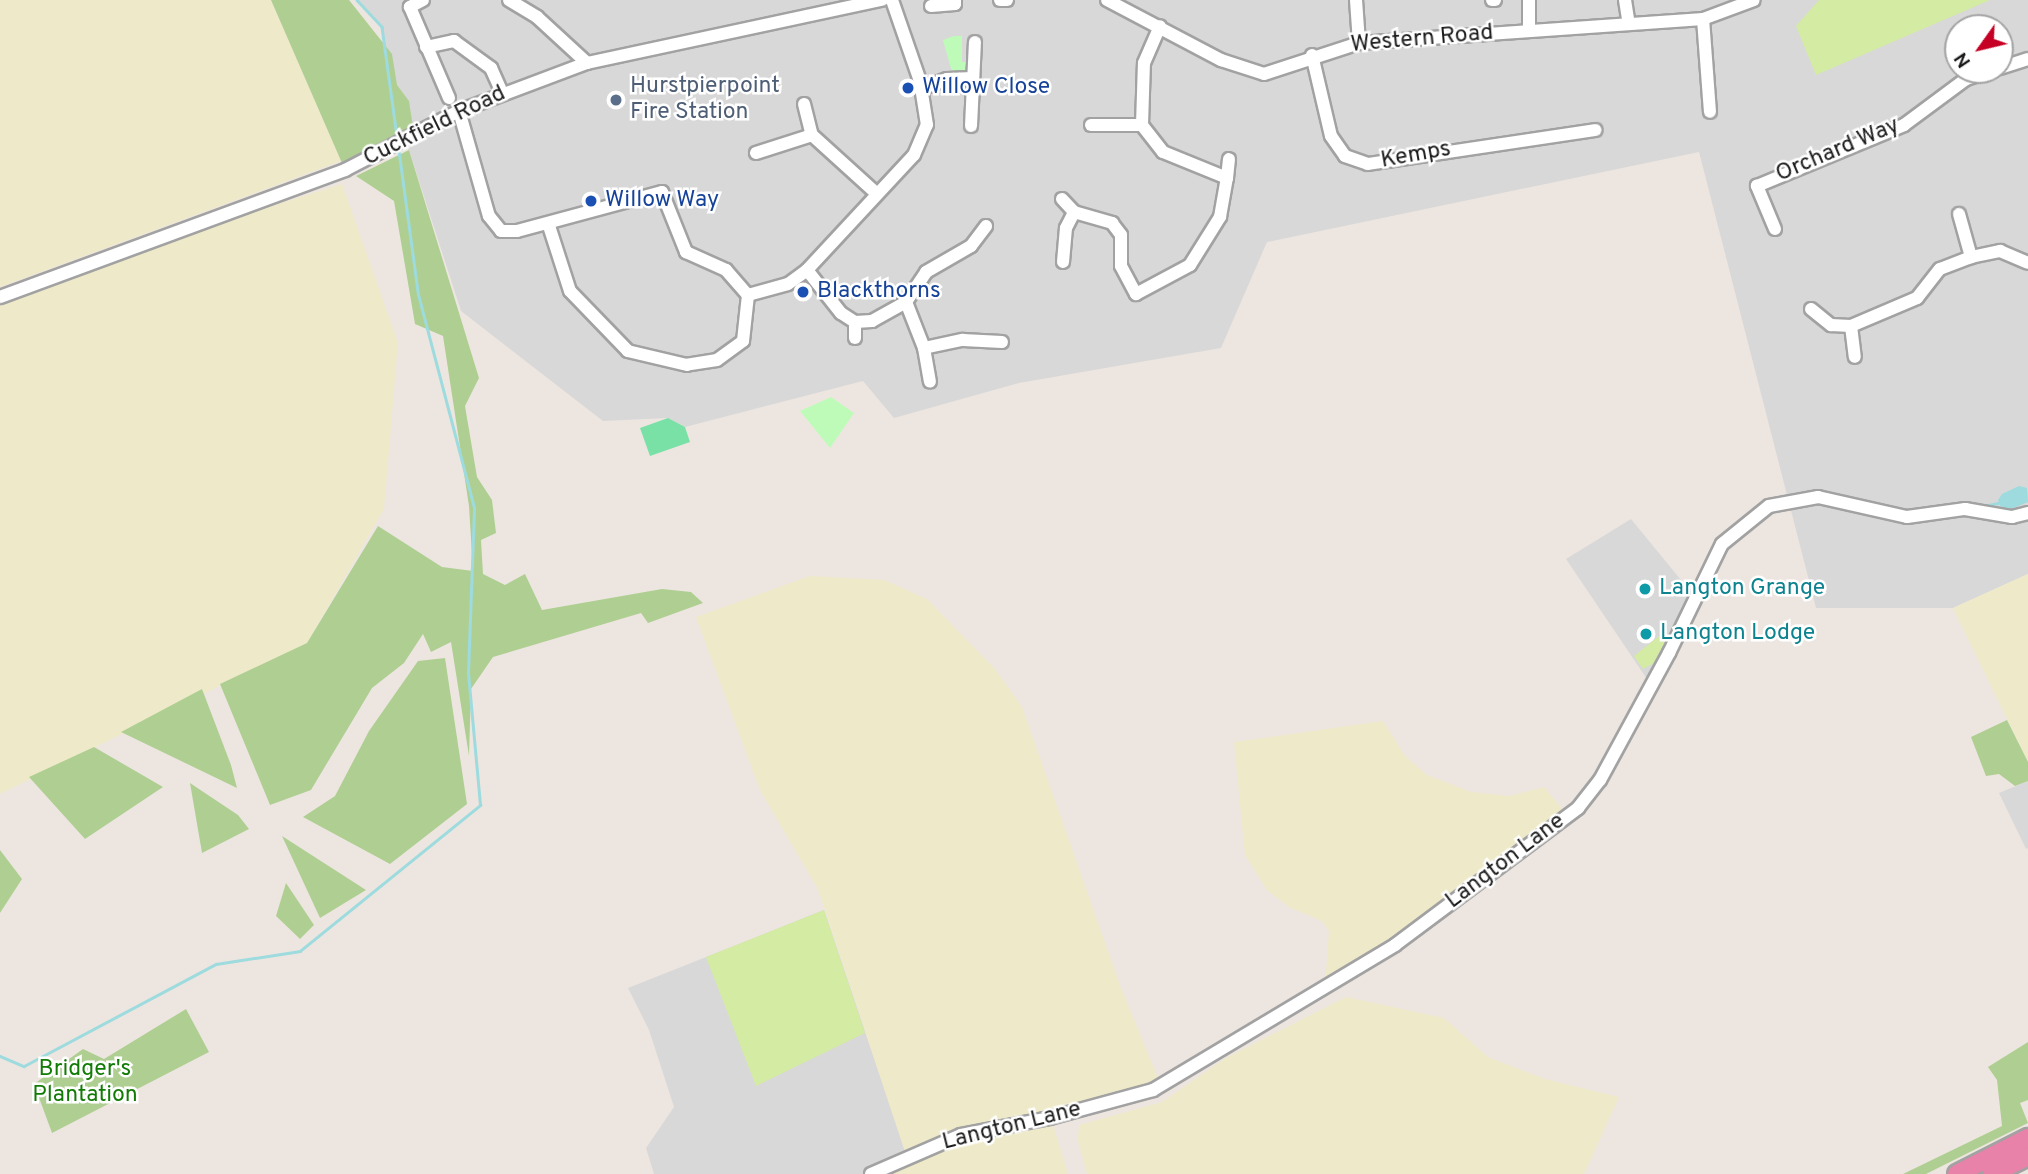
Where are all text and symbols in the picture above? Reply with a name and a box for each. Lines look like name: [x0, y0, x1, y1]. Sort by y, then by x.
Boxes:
north arrow: [1944, 14, 2014, 84]
street label: Western Road: [1350, 20, 1494, 60]
text: N: [1949, 47, 1977, 72]
place label: Hurstpierpoint Fire Station: [630, 73, 780, 127]
place label: Willow Close: [922, 74, 1050, 102]
marker: Willow Close: [900, 80, 916, 96]
street label: Cuckfield Road: [359, 81, 511, 173]
marker: Hurstpierpoint Fire Station: [608, 92, 624, 108]
street label: Orchard Way: [1772, 113, 1904, 189]
street label: Kemps: [1379, 136, 1453, 176]
place label: Willow Way: [605, 187, 720, 215]
marker: Willow Way: [583, 193, 599, 209]
place label: Blackthorns: [817, 278, 941, 306]
marker: Blackthorns: [795, 284, 811, 300]
place label: Langton Grange: [1659, 575, 1825, 603]
marker: Langton Grange: [1637, 581, 1653, 597]
place label: Langton Lodge: [1660, 620, 1815, 648]
marker: Langton Lodge: [1638, 626, 1654, 642]
street label: Langton Lane: [1441, 808, 1571, 916]
park label: Bridger's Plantation: [32, 1056, 138, 1110]
street label: Langton Lane: [940, 1096, 1084, 1158]

